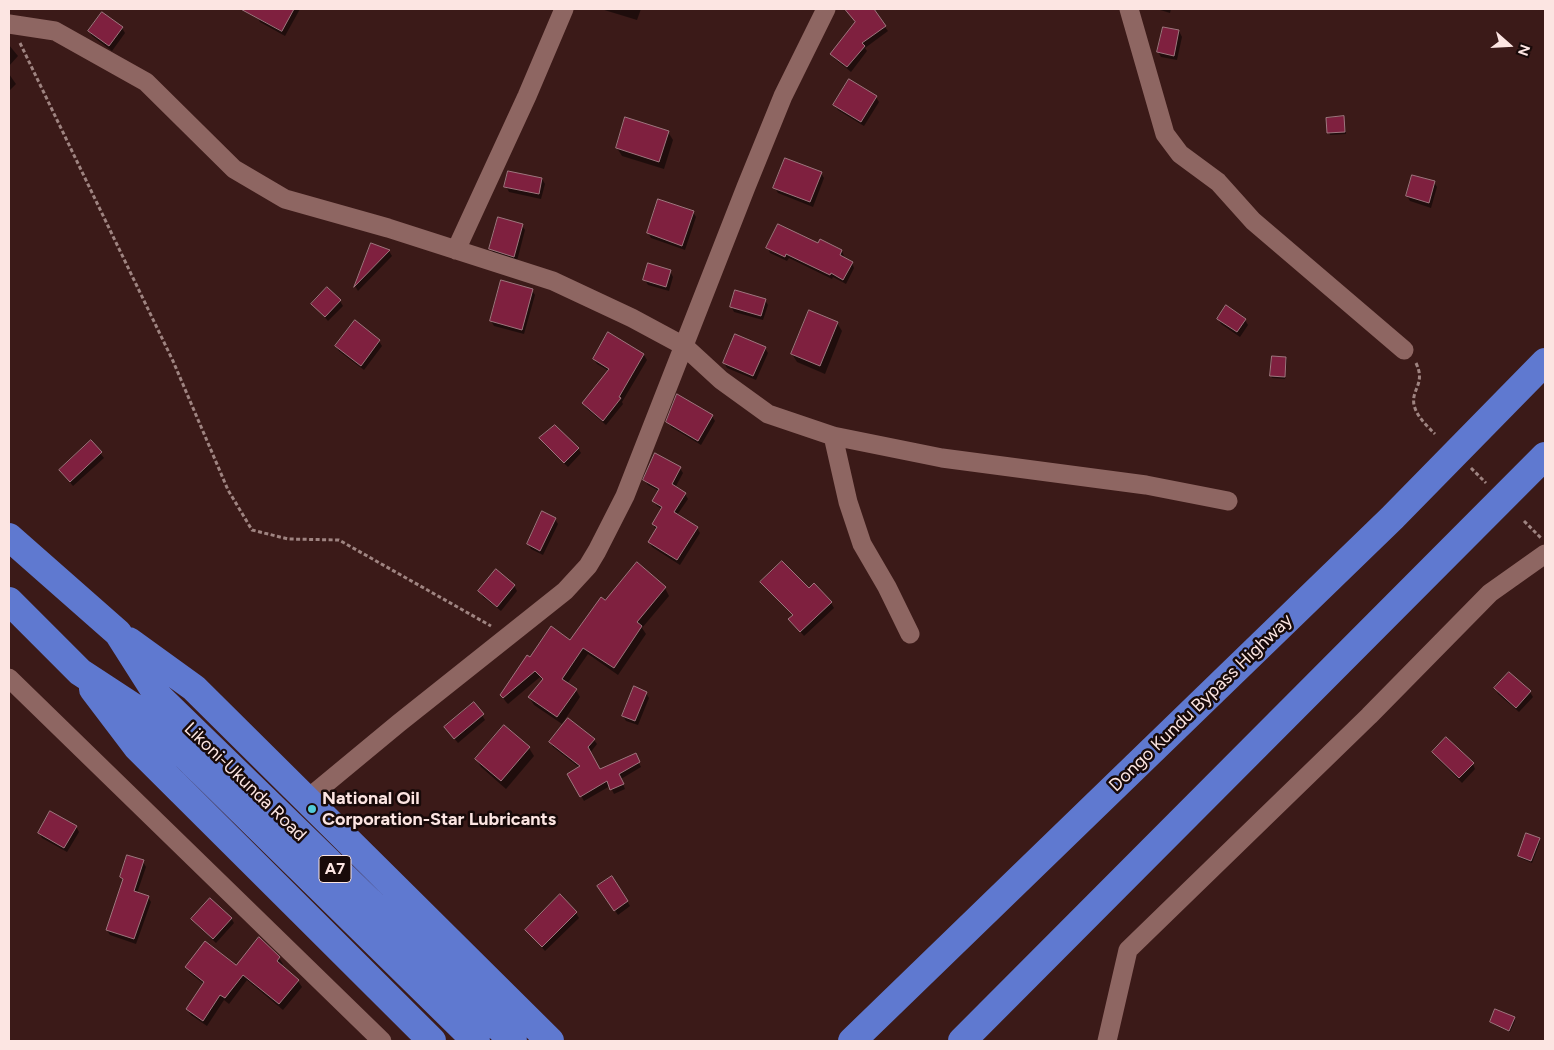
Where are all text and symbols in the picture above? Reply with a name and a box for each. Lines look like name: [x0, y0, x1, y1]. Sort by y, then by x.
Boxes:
north arrow: [1484, 20, 1534, 70]
text: N: [1514, 42, 1533, 58]
street label: Dongo Kundu Bypass Highway: [1105, 610, 1297, 796]
street label: Likoni-Ukunda Road: [179, 718, 311, 846]
place label: National Oil Corporation-Star Lubricants: [322, 788, 556, 831]
marker: National Oil Corporation-Star Lubricants: [306, 803, 318, 815]
road number: A7: [319, 856, 351, 882]

